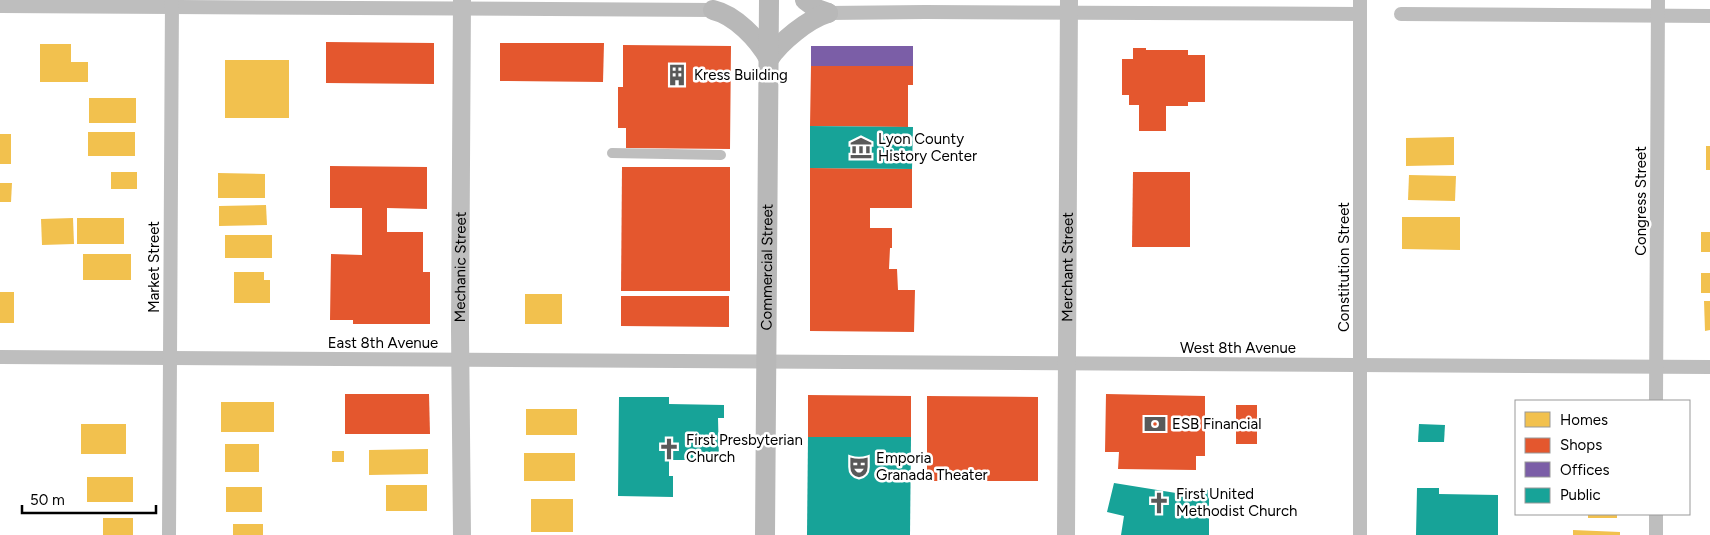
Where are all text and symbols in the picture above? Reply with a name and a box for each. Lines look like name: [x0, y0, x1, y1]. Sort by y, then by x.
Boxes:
building icon: Kress Building: [664, 62, 690, 88]
place label: Kress Building: [694, 66, 788, 84]
place label: Lyon County History Center: [878, 130, 977, 165]
museum icon: Lyon County History Center: [848, 135, 874, 161]
street label: Congress Street: [1632, 146, 1650, 256]
street label: Constitution Street: [1335, 202, 1353, 332]
street label: Commercial Street: [758, 203, 776, 330]
street label: Mechanic Street: [451, 211, 470, 322]
street label: Merchant Street: [1058, 212, 1077, 322]
street label: Market Street: [145, 221, 163, 313]
street label: East 8th Avenue: [328, 334, 438, 352]
street label: West 8th Avenue: [1180, 339, 1296, 357]
legend: [1515, 400, 1690, 515]
bank icon: ESB Financial: [1142, 411, 1168, 437]
text: Homes: [1560, 411, 1608, 429]
place label: ESB Financial: [1172, 415, 1262, 433]
place label: First Presbyterian Church: [686, 431, 803, 466]
church icon: First Presbyterian Church: [656, 436, 682, 462]
text: Shops: [1560, 436, 1602, 454]
place label: Emporia Granada Theater: [876, 449, 988, 484]
theatre icon: Emporia Granada Theater: [846, 454, 872, 480]
text: Offices: [1560, 461, 1610, 479]
scale bar: [22, 482, 156, 514]
place label: First United Methodist Church: [1176, 485, 1297, 520]
text: Public: [1560, 486, 1601, 504]
church icon: First United Methodist Church: [1146, 490, 1172, 516]
text: 50 m: [30, 491, 65, 509]

